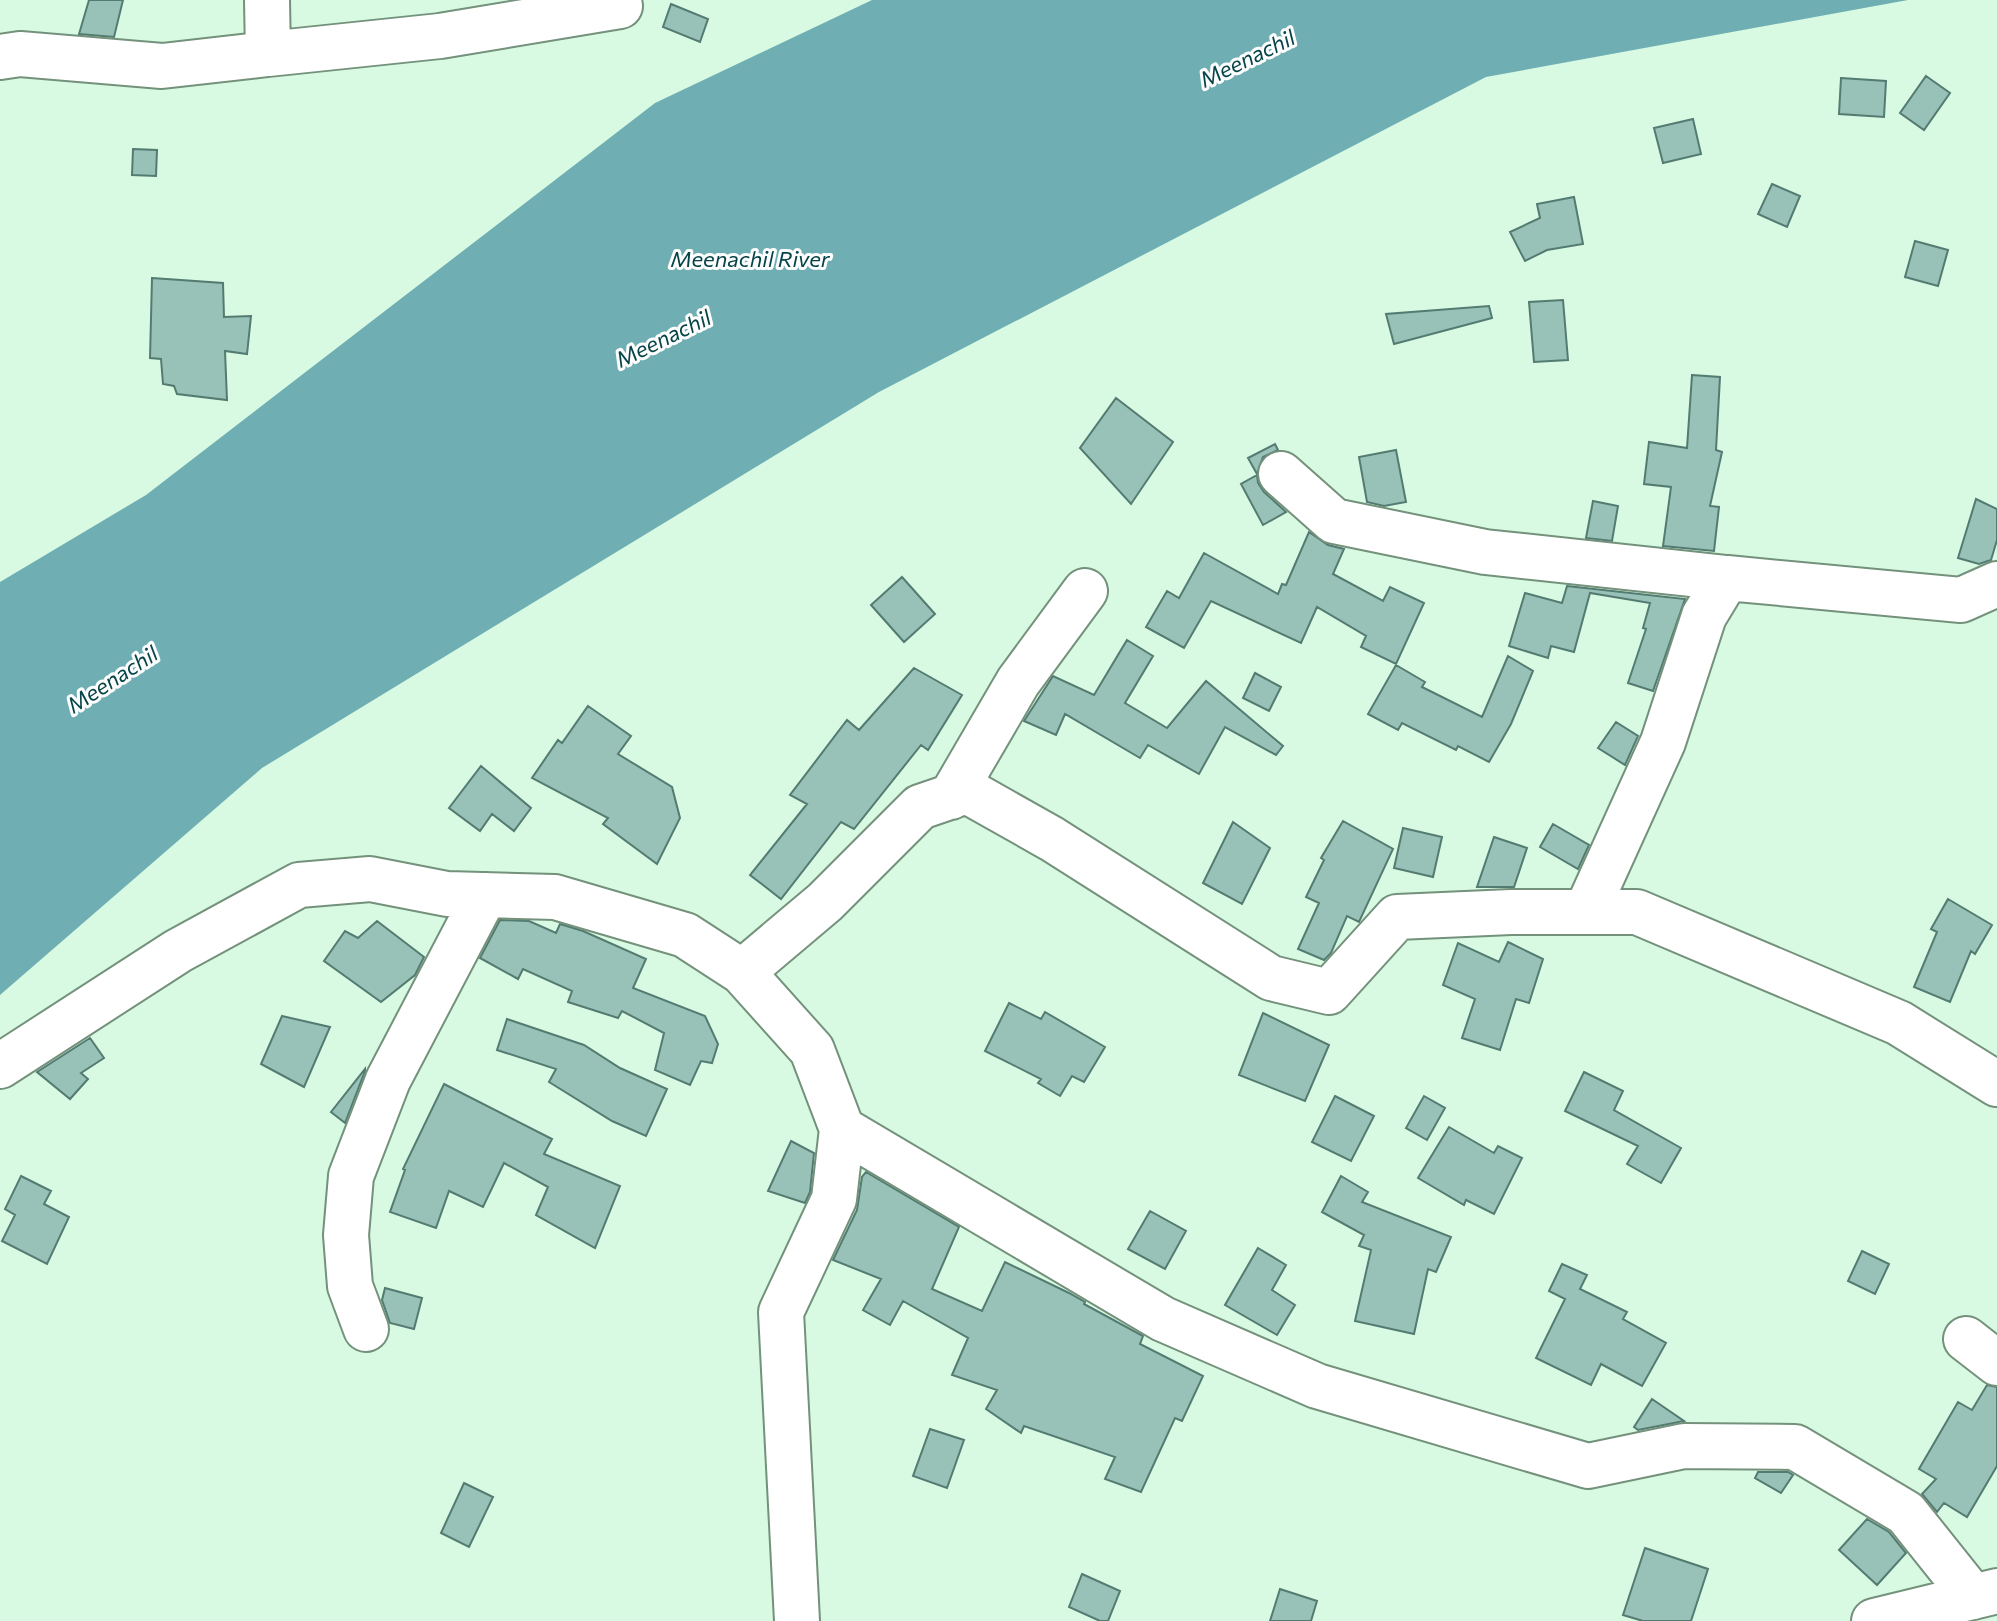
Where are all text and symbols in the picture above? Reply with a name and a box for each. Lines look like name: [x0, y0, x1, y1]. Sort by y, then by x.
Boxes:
water label: Meenachil: [1195, 23, 1300, 93]
water label: Meenachil River: [670, 245, 831, 272]
water label: Meenachil: [611, 303, 716, 373]
water label: Meenachil: [61, 639, 163, 718]

